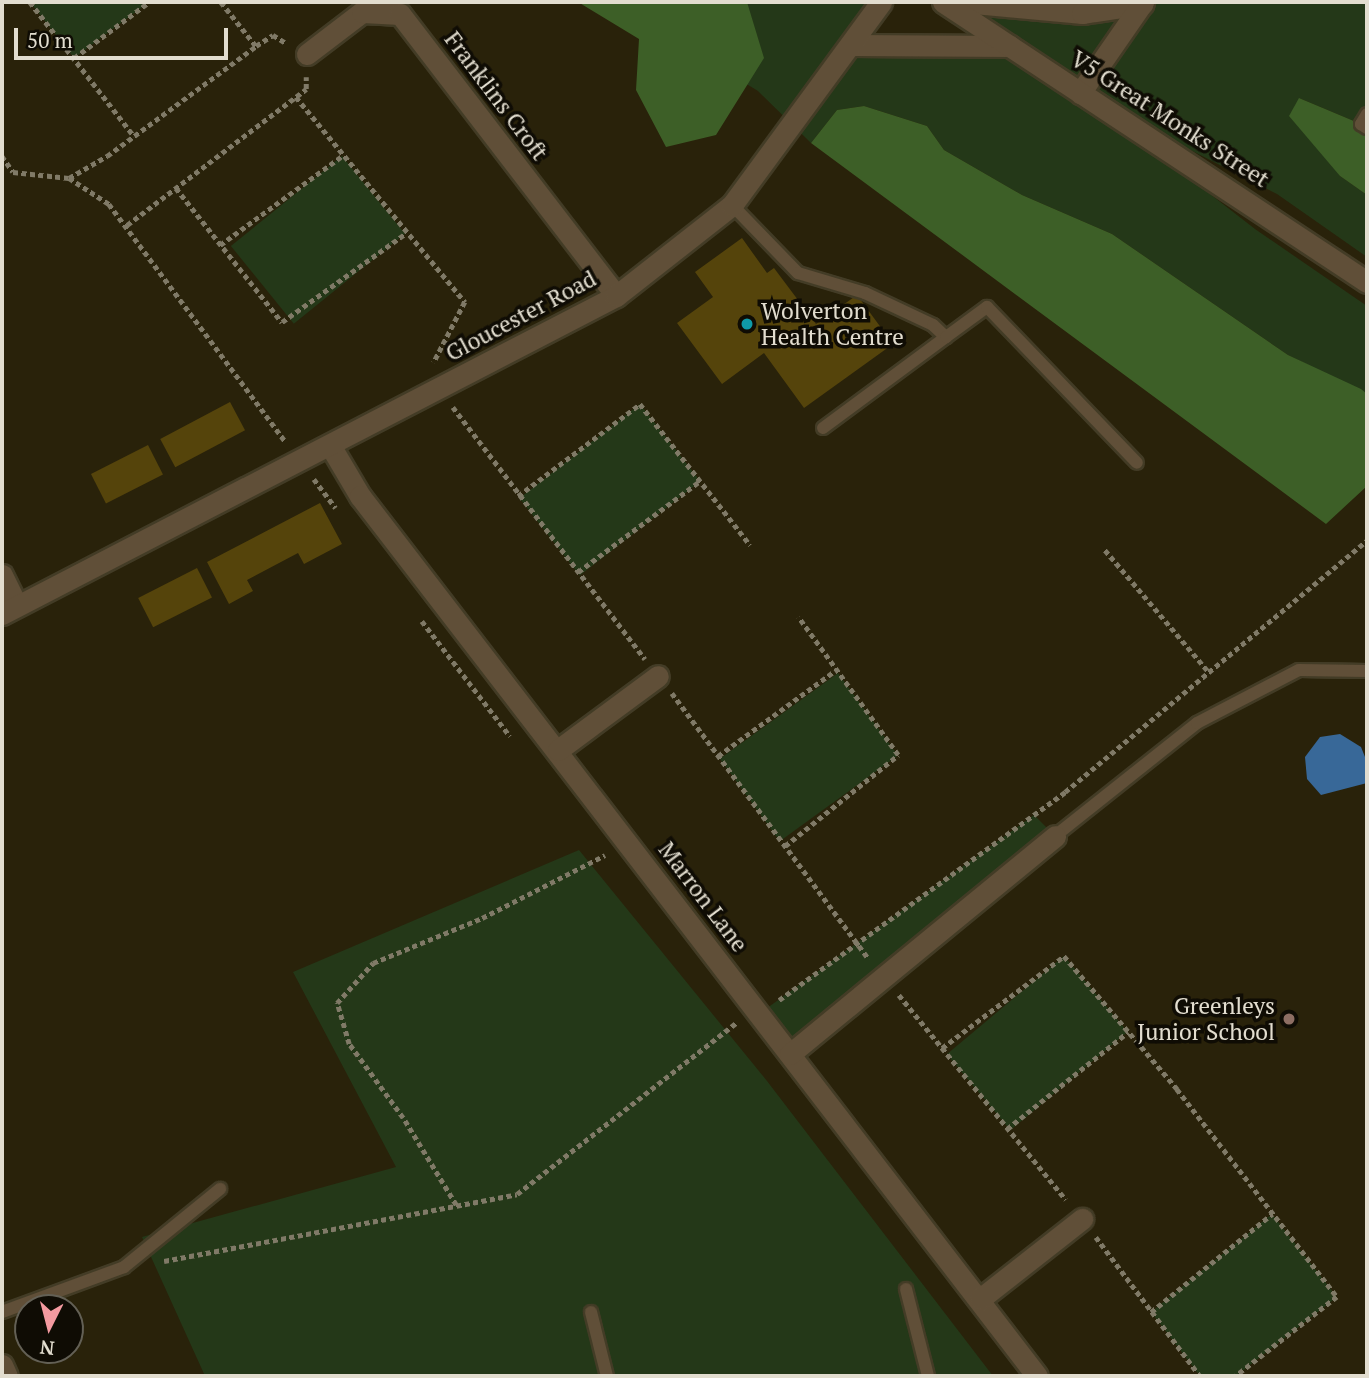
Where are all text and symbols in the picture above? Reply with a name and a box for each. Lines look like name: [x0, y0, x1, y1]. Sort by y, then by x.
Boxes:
scale bar: [18, 14, 231, 58]
text: 50 m: [27, 26, 73, 54]
street label: Franklins Croft: [439, 26, 553, 166]
street label: V5 Great Monks Street: [1066, 45, 1274, 193]
street label: Gloucester Road: [441, 265, 601, 367]
place label: Wolverton Health Centre: [761, 297, 904, 351]
marker: Wolverton Health Centre: [739, 316, 755, 332]
street label: Marron Lane: [653, 837, 753, 957]
place label: Greenleys Junior School: [1137, 992, 1275, 1046]
marker: Greenleys Junior School: [1281, 1011, 1297, 1027]
north arrow: [14, 1294, 84, 1364]
text: N: [38, 1335, 55, 1362]

